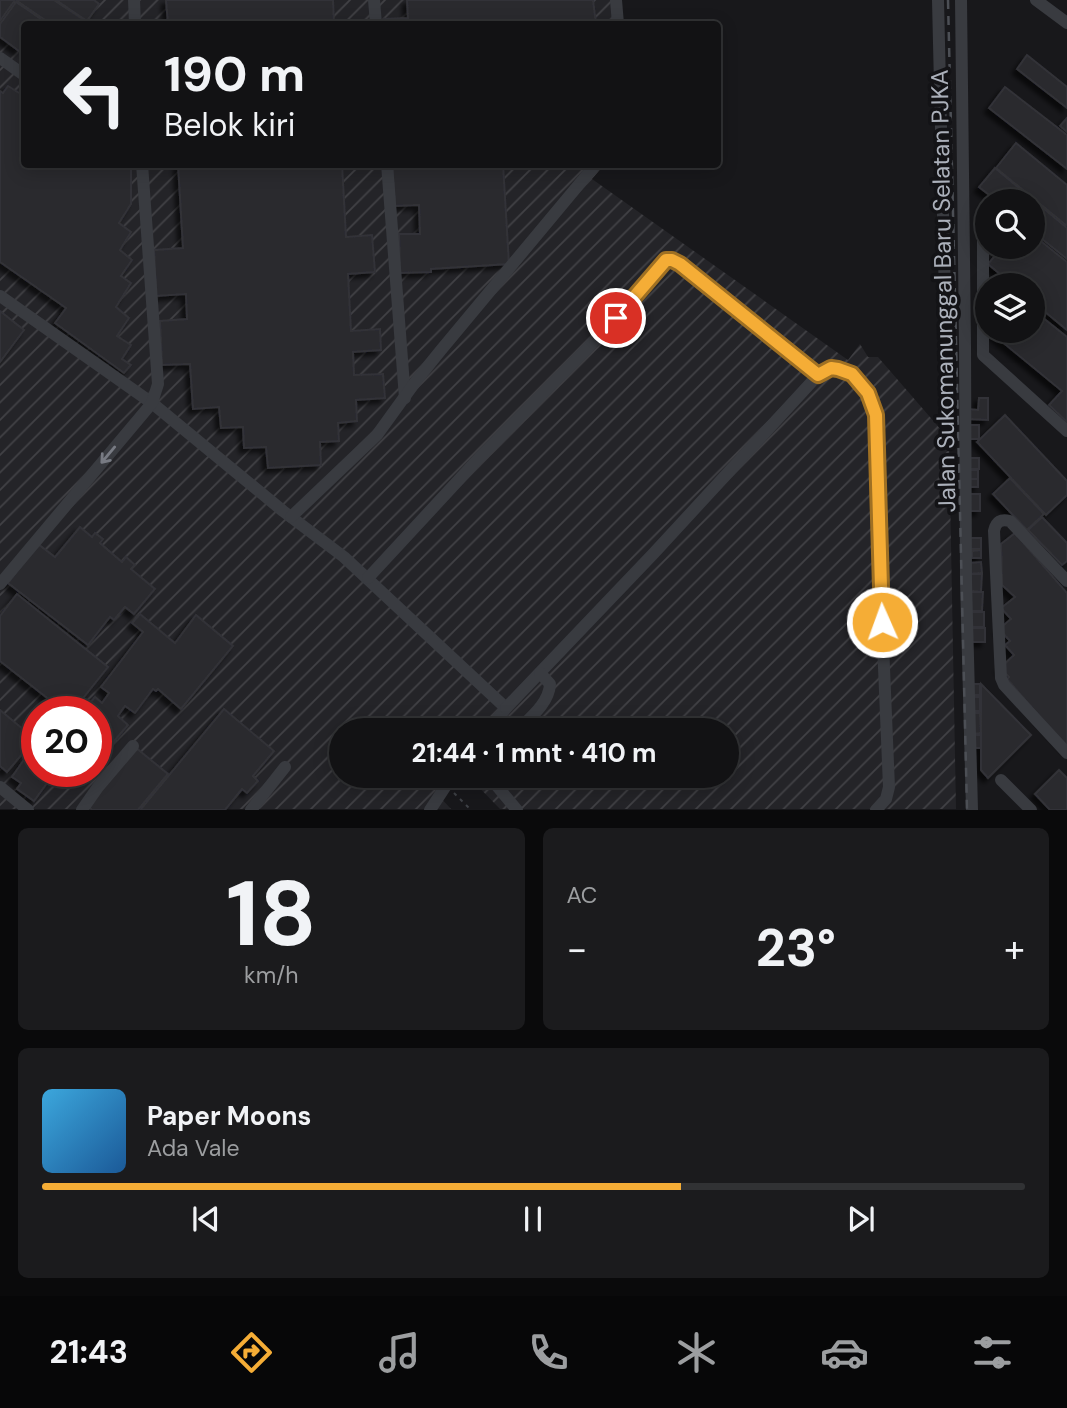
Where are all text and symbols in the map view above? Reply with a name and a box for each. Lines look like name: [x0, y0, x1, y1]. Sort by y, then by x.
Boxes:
text: 190 m: [164, 42, 305, 106]
icon: left: [49, 49, 140, 140]
street label: Jalan Sukomanunggal Baru Selatan PJKA: [924, 69, 962, 513]
text: Belok kiri: [164, 104, 296, 146]
map controls: [975, 189, 1045, 343]
button: search: [975, 189, 1045, 259]
button: layers: [975, 273, 1045, 343]
pin: [586, 288, 646, 348]
icon: arrive: [597, 299, 635, 337]
one-way arrow: [101, 446, 117, 464]
position arrow: [845, 585, 919, 659]
speed limit sign: 20: [21, 696, 112, 787]
text: 21:44 · 1 mnt · 410 m: [412, 736, 657, 770]
text: 18: [226, 855, 317, 973]
text: AC: [567, 880, 597, 910]
text: 23°: [756, 914, 836, 982]
text: −: [567, 924, 587, 974]
text: +: [1004, 924, 1025, 974]
text: km/h: [244, 960, 298, 990]
text: Paper Moons: [147, 1099, 311, 1133]
text: Ada Vale: [147, 1133, 240, 1163]
icon: previous: [187, 1200, 225, 1238]
icon: pause: [514, 1200, 552, 1238]
icon: next: [842, 1200, 880, 1238]
icon: directions: [227, 1328, 276, 1377]
icon: music: [375, 1328, 424, 1377]
icon: phone: [524, 1328, 573, 1377]
icon: climate: [672, 1328, 721, 1377]
icon: car: [820, 1328, 869, 1377]
icon: filters: [968, 1328, 1017, 1377]
text: 21:43: [50, 1331, 128, 1373]

